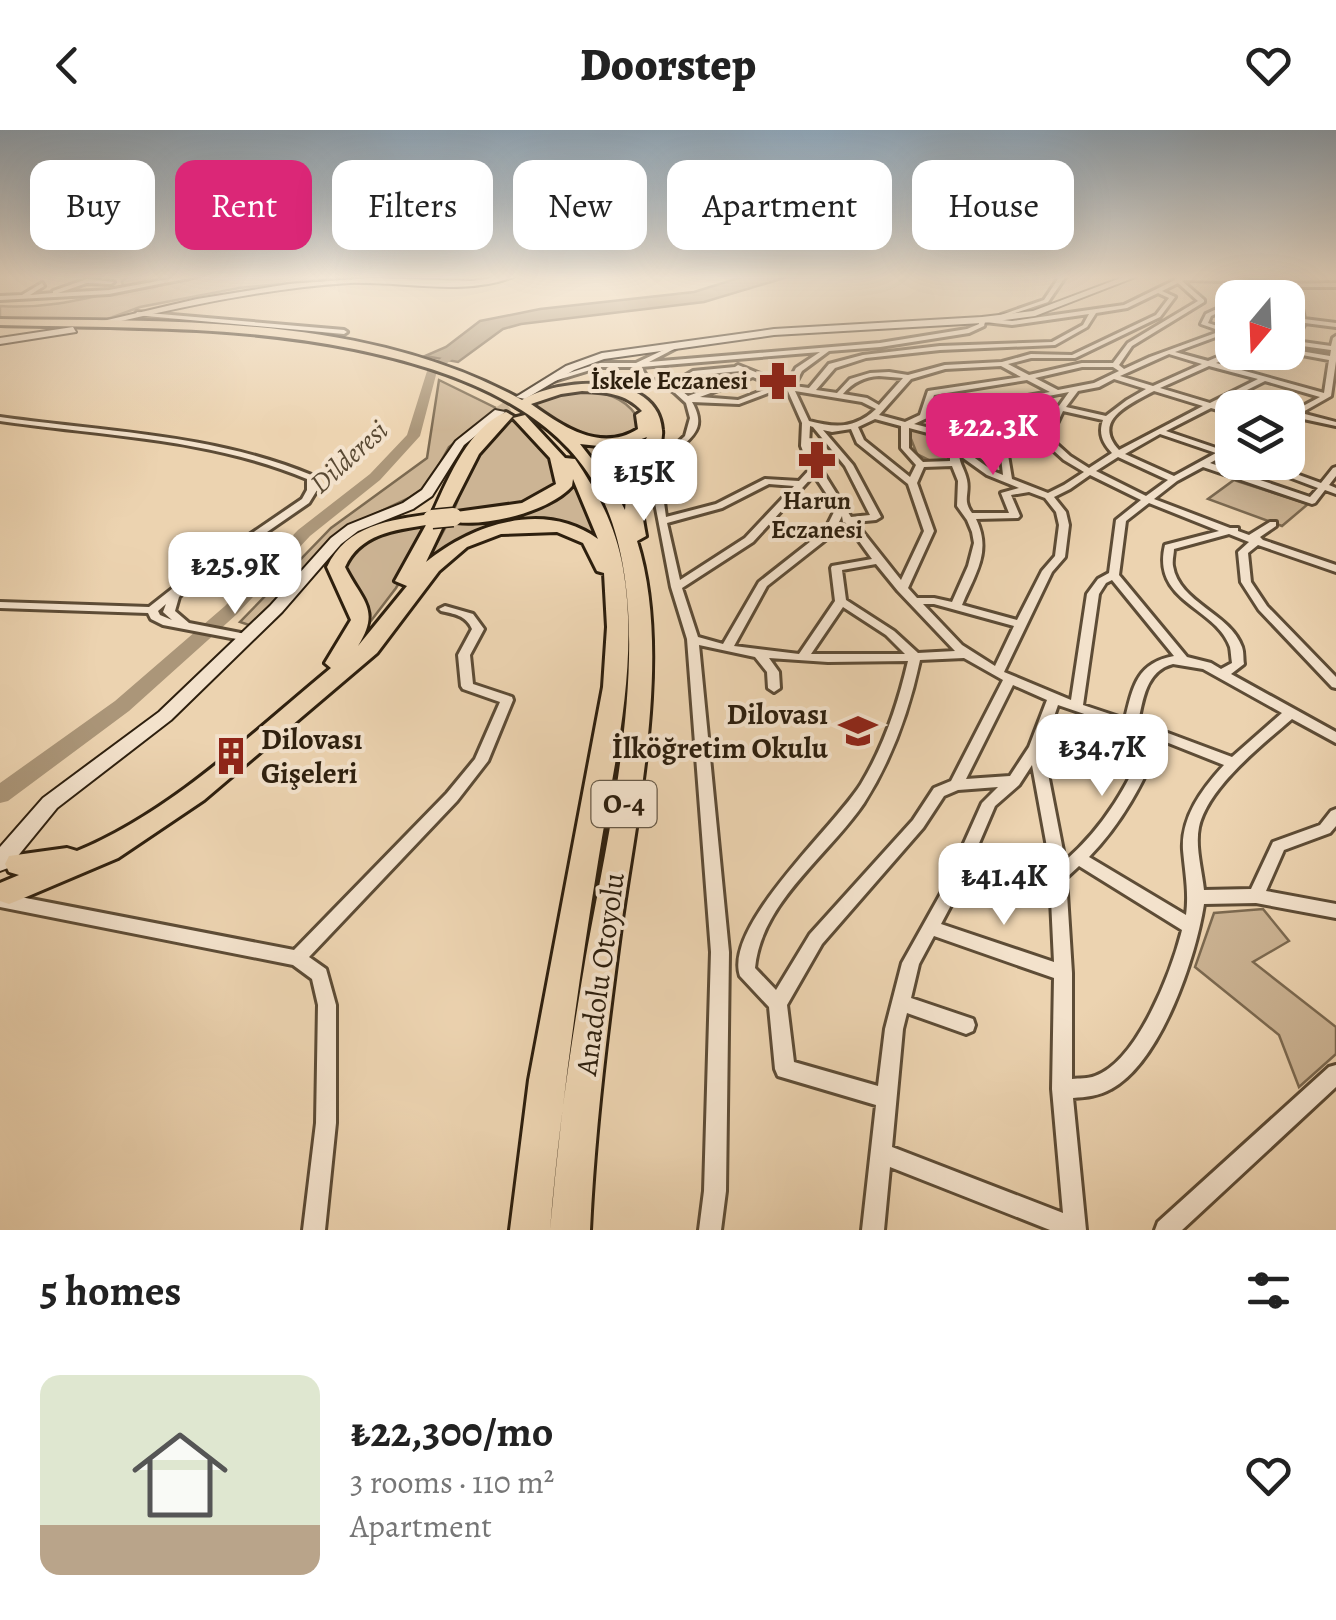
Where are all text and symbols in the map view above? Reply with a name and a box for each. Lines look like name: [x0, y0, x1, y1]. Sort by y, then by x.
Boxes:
text: Doorstep: [580, 34, 756, 96]
icon: back: [40, 38, 95, 93]
icon: heart: [1241, 38, 1296, 93]
chip: Buy: [30, 160, 155, 250]
chip: Rent: [175, 160, 312, 250]
chip: Filters: [332, 160, 493, 250]
chip: New: [513, 160, 647, 250]
chip: Apartment: [667, 160, 892, 250]
chip: House: [912, 160, 1074, 250]
north arrow: [1215, 280, 1305, 370]
map controls: [1215, 280, 1305, 480]
pharmacy icon: İskele Eczanesi: [757, 360, 799, 402]
place label: İskele Eczanesi: [591, 364, 748, 398]
button: layers: [1215, 390, 1305, 480]
pin: ₺22.3K: [912, 393, 1074, 478]
text: ₺22.3K: [948, 403, 1038, 447]
water label: Dilderesi: [302, 412, 396, 502]
pin: ₺15K: [585, 439, 703, 524]
pharmacy icon: Harun Eczanesi: [796, 439, 838, 481]
text: ₺15K: [613, 449, 675, 493]
place label: Harun Eczanesi: [771, 484, 863, 547]
pin: ₺25.9K: [154, 532, 316, 617]
text: ₺25.9K: [190, 542, 280, 586]
place label: Dilovası İlköğretim Okulu: [612, 694, 829, 768]
school or university icon: Dilovası İlköğretim Okulu: [837, 710, 879, 752]
pin: ₺34.7K: [1021, 714, 1183, 799]
place label: Dilovası Gişeleri: [261, 719, 363, 793]
text: ₺34.7K: [1058, 724, 1146, 768]
building icon: Dilovası Gişeleri: [210, 735, 252, 777]
road number: O-4: [592, 781, 656, 827]
pin: ₺41.4K: [923, 843, 1085, 928]
text: ₺41.4K: [961, 853, 1047, 897]
street label: Anadolu Otoyolu: [566, 869, 634, 1079]
text: 5 homes: [40, 1262, 181, 1319]
icon: filters: [1241, 1263, 1296, 1318]
text: ₺22,300/mo: [350, 1403, 553, 1460]
icon: home: [120, 1415, 240, 1535]
icon: heart: [1241, 1448, 1296, 1503]
text: 3 rooms · 110 m²: [350, 1460, 554, 1504]
text: Apartment: [350, 1504, 492, 1548]

